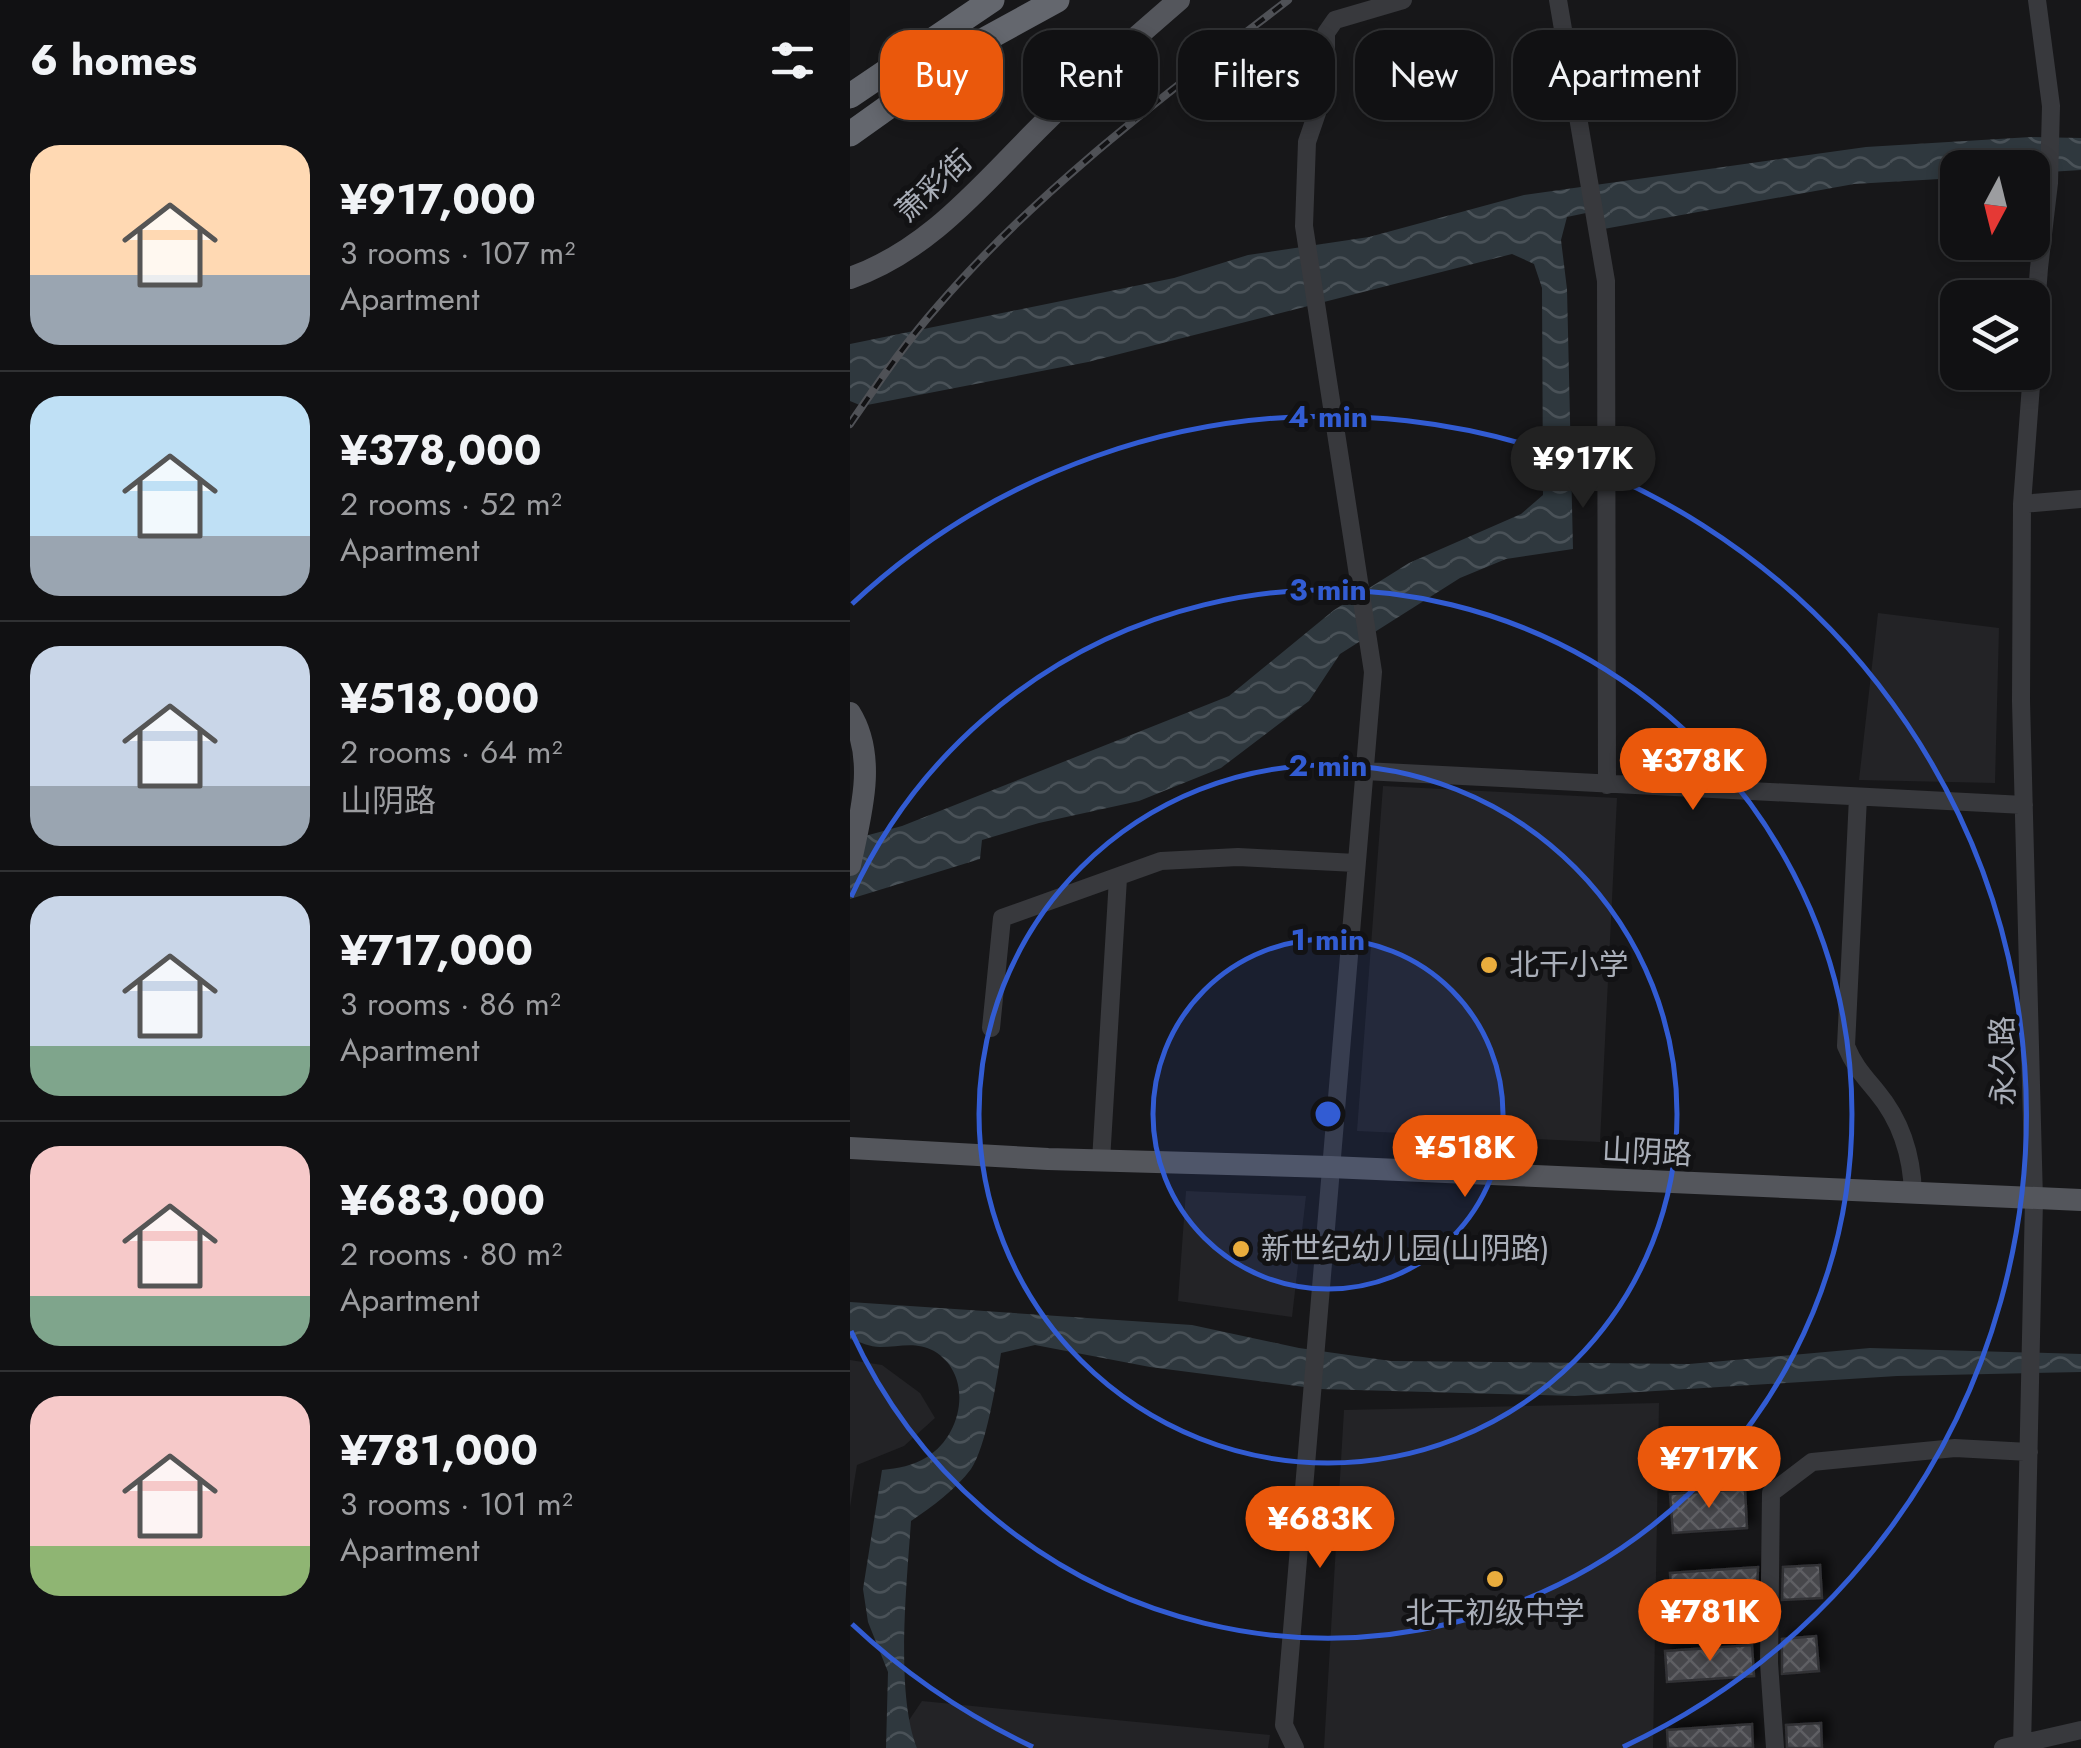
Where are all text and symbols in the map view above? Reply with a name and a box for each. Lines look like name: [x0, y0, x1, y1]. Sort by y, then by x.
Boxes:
text: 6 homes: [30, 30, 197, 91]
chip: Buy: [880, 30, 1003, 120]
chip: Rent: [1023, 30, 1158, 120]
chip: Filters: [1178, 30, 1335, 120]
chip: New: [1355, 30, 1493, 120]
chip: Apartment: [1513, 30, 1736, 120]
icon: filters: [765, 33, 820, 88]
street label: 萧彩街: [886, 140, 981, 232]
north arrow: [1940, 150, 2050, 260]
map controls: [1940, 150, 2050, 390]
text: ¥917,000: [340, 169, 536, 230]
icon: home: [110, 185, 230, 305]
text: 3 rooms · 107 m²: [340, 230, 575, 276]
text: Apartment: [340, 276, 479, 322]
button: layers: [1940, 280, 2050, 390]
text: 4 min: [1288, 395, 1368, 438]
text: ¥378,000: [340, 420, 542, 481]
pin: ¥917K: [1513, 426, 1653, 511]
text: ¥917K: [1533, 435, 1633, 481]
icon: home: [110, 436, 230, 556]
text: 2 rooms · 52 m²: [340, 481, 562, 527]
text: Apartment: [340, 527, 479, 573]
text: 3 min: [1289, 568, 1367, 611]
text: ¥518,000: [340, 668, 539, 729]
icon: home: [110, 686, 230, 806]
pin: ¥378K: [1623, 728, 1763, 813]
text: 2 rooms · 64 m²: [340, 729, 563, 775]
text: ¥378K: [1642, 737, 1744, 783]
text: 2 min: [1289, 744, 1367, 787]
text: 山阴路: [340, 778, 436, 824]
text: 1 min: [1291, 918, 1365, 961]
text: ¥717,000: [340, 920, 533, 981]
icon: home: [110, 936, 230, 1056]
place label: 北干小学: [1509, 943, 1629, 986]
marker: 北干小学: [1478, 954, 1500, 976]
text: 3 rooms · 86 m²: [340, 981, 561, 1027]
street label: 永久路: [1980, 1016, 2025, 1106]
text: Apartment: [340, 1027, 479, 1073]
centre of rings: [1310, 1096, 1346, 1132]
pin: ¥518K: [1395, 1115, 1535, 1200]
text: ¥518K: [1415, 1124, 1515, 1170]
street label: 山阴路: [1601, 1128, 1693, 1175]
text: ¥683,000: [340, 1170, 545, 1231]
icon: home: [110, 1186, 230, 1306]
place label: 新世纪幼儿园(山阴路): [1261, 1227, 1550, 1270]
text: 2 rooms · 80 m²: [340, 1231, 562, 1277]
marker: 新世纪幼儿园(山阴路): [1230, 1238, 1252, 1260]
text: Apartment: [340, 1277, 479, 1323]
text: ¥781,000: [340, 1420, 538, 1481]
pin: ¥717K: [1639, 1426, 1779, 1511]
text: ¥717K: [1660, 1435, 1758, 1481]
icon: home: [110, 1436, 230, 1556]
text: 3 rooms · 101 m²: [340, 1481, 573, 1527]
pin: ¥683K: [1250, 1486, 1390, 1571]
text: ¥683K: [1267, 1495, 1373, 1541]
text: Apartment: [340, 1527, 479, 1573]
marker: 北干初级中学: [1484, 1568, 1506, 1590]
pin: ¥781K: [1640, 1579, 1780, 1664]
text: ¥781K: [1660, 1588, 1760, 1634]
place label: 北干初级中学: [1405, 1591, 1585, 1634]

